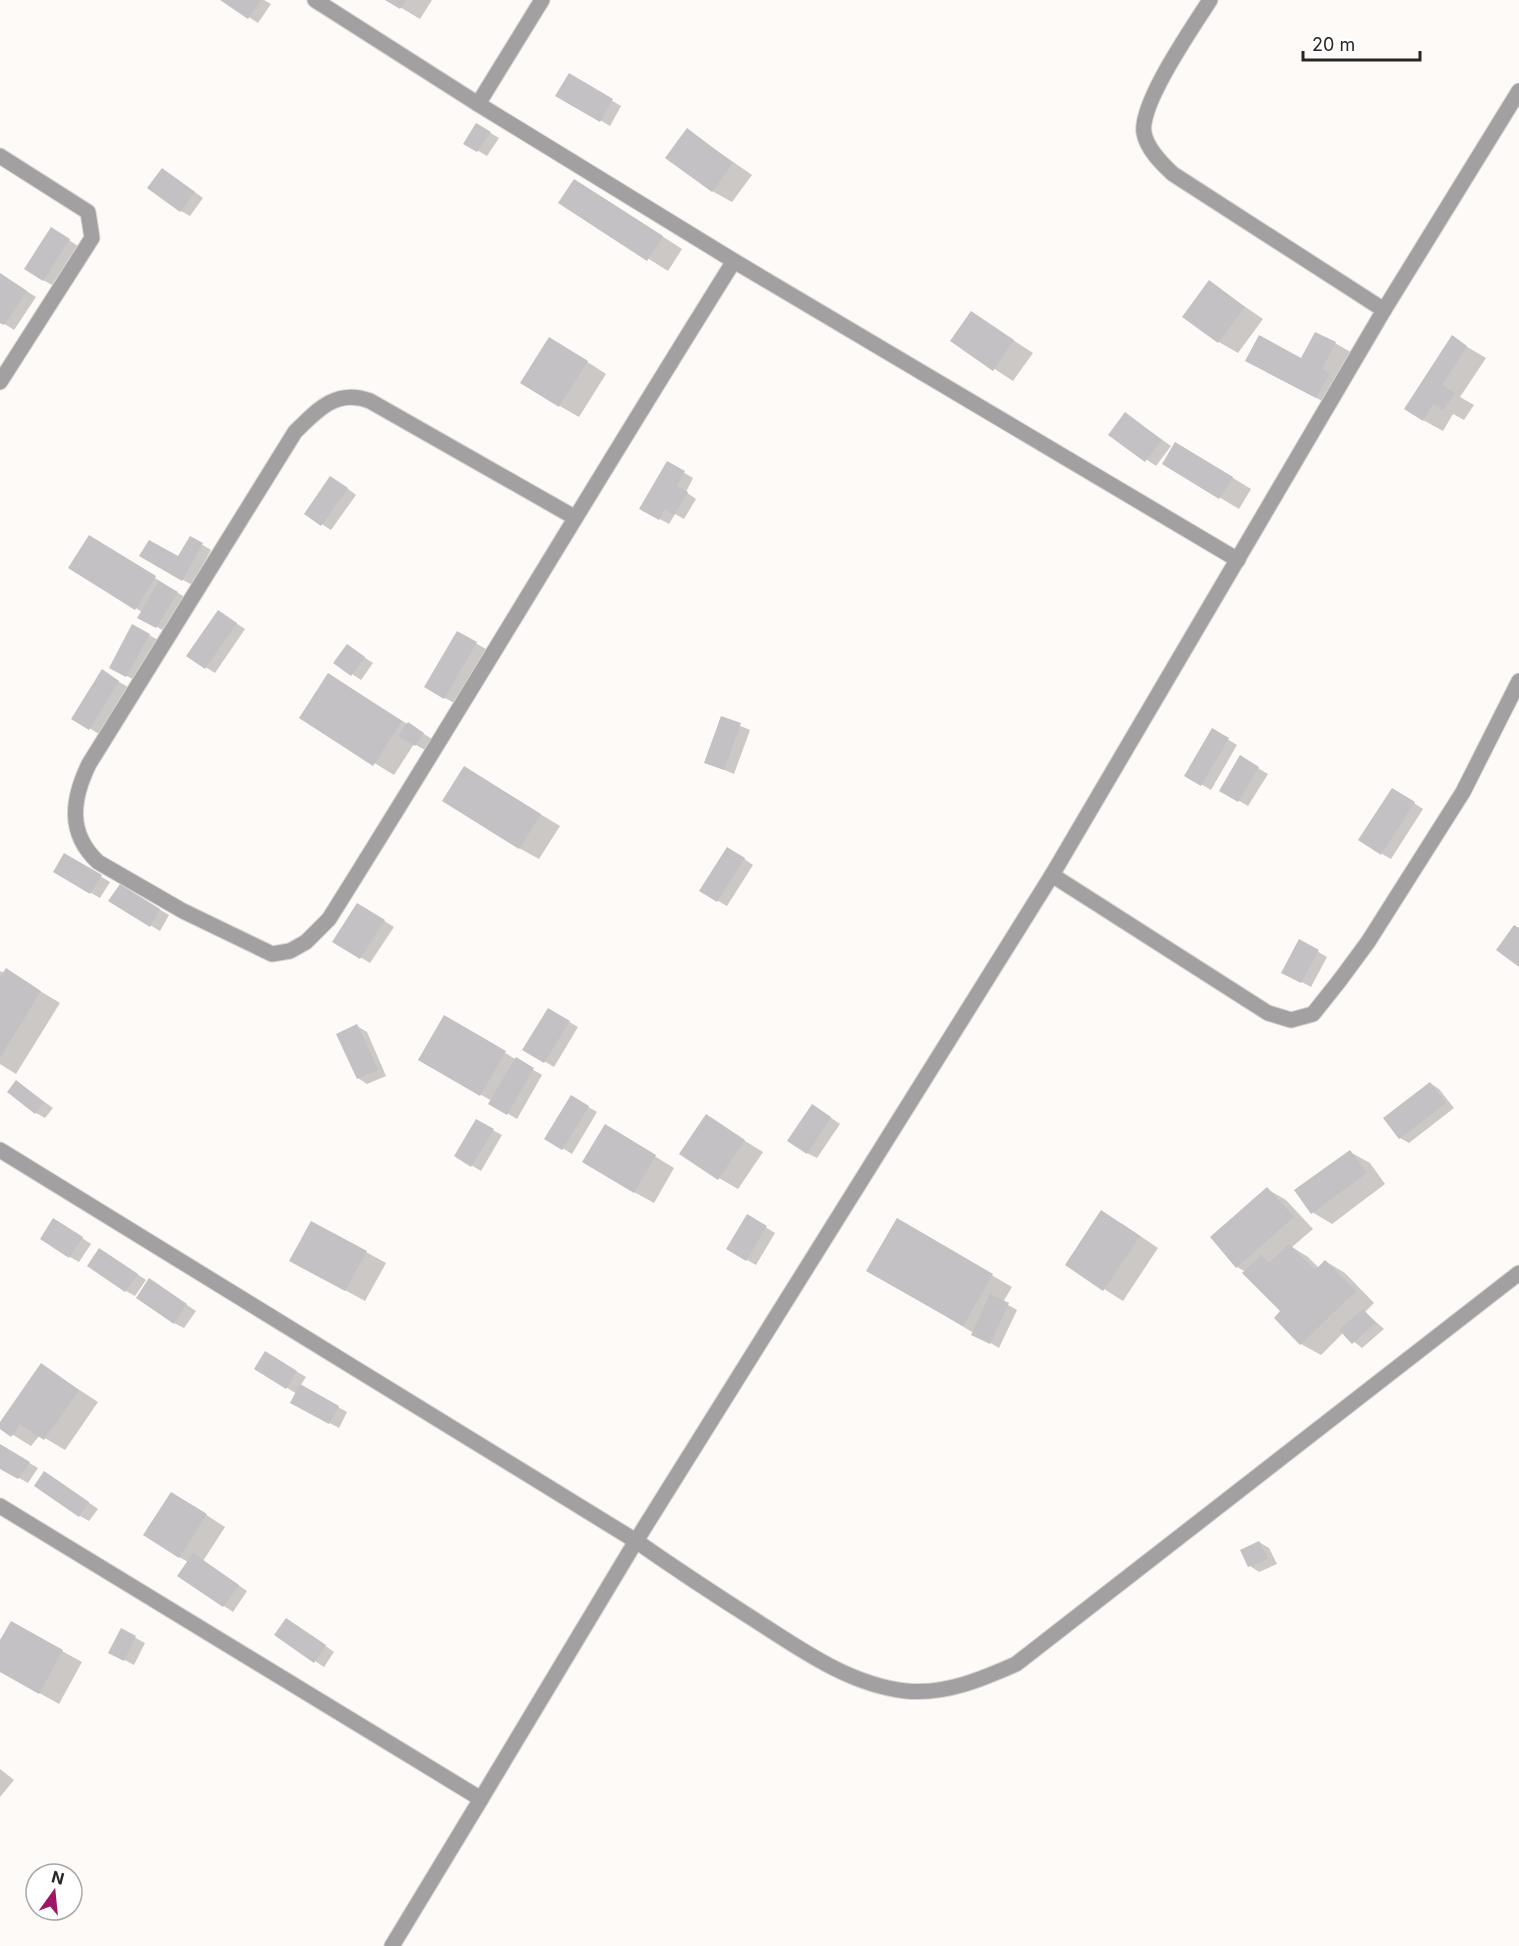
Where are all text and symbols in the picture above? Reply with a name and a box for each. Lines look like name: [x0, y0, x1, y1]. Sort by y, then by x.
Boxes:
scale bar: [1303, 24, 1420, 62]
text: 20 m: [1312, 34, 1355, 55]
north arrow: [24, 1862, 84, 1922]
text: N: [49, 1866, 66, 1889]

